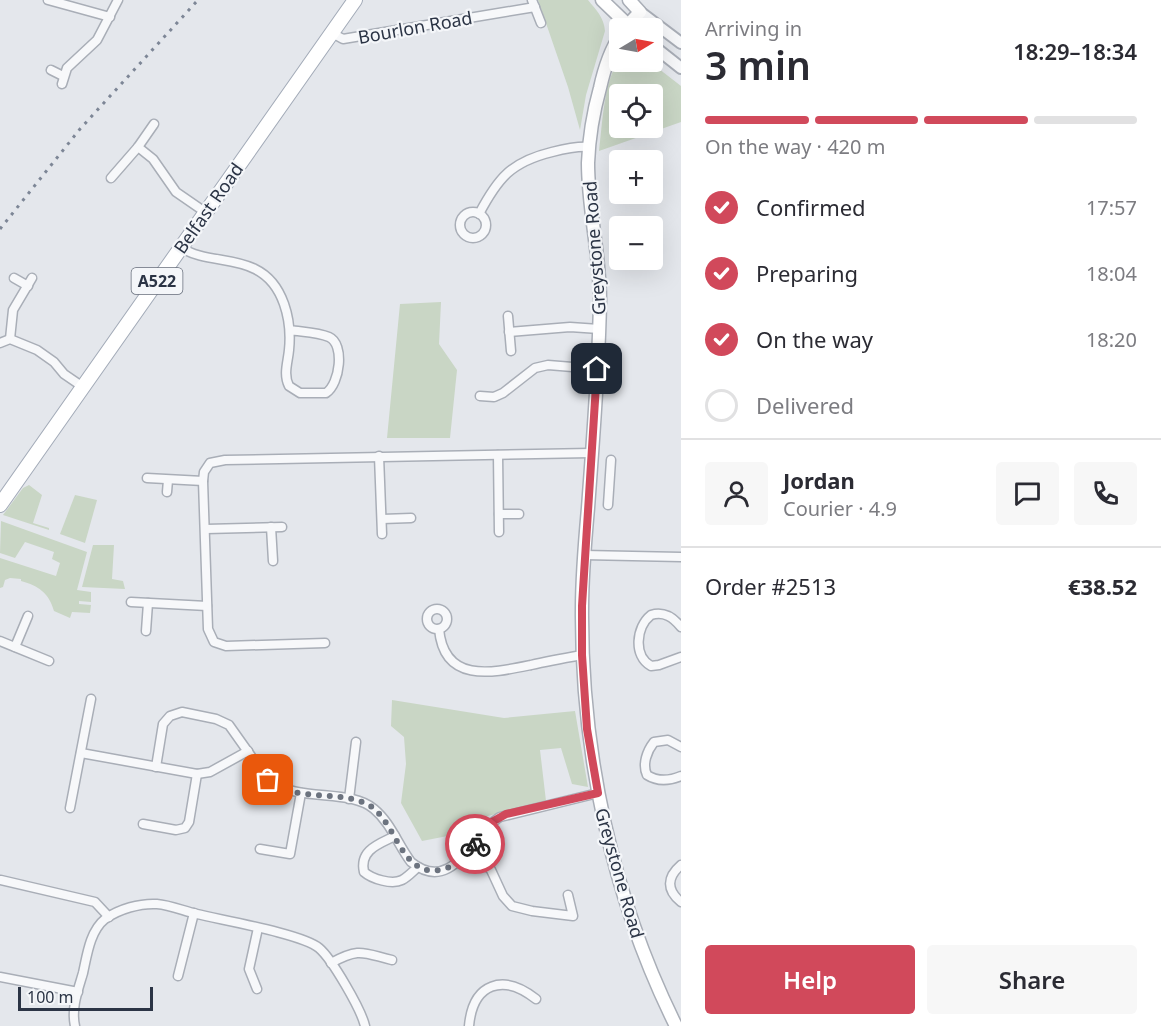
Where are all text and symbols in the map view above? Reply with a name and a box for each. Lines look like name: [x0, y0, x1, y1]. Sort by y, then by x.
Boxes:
street label: Bourlon Road: [356, 5, 474, 49]
text: Arriving in: [705, 15, 802, 42]
north arrow: [609, 18, 663, 72]
map controls: [609, 18, 663, 270]
text: 18:29–18:34: [1013, 36, 1137, 66]
text: 3 min: [705, 38, 811, 91]
button: locate: [609, 84, 663, 138]
text: On the way · 420 m: [705, 133, 885, 160]
button: +: [609, 150, 663, 204]
street label: Belfast Road: [168, 158, 248, 258]
street label: Greystone Road: [577, 180, 611, 316]
icon: check: [705, 191, 738, 224]
text: Confirmed: [756, 192, 866, 222]
text: 17:57: [1086, 194, 1137, 221]
button: −: [609, 216, 663, 270]
icon: check: [705, 257, 738, 290]
text: Preparing: [756, 258, 858, 288]
text: 18:04: [1086, 260, 1137, 287]
road number: A522: [132, 268, 182, 294]
icon: check: [705, 323, 738, 356]
text: On the way: [756, 324, 873, 354]
text: 18:20: [1086, 326, 1137, 353]
pin: [571, 343, 622, 394]
icon: home: [580, 352, 613, 385]
text: Delivered: [756, 390, 854, 420]
button: person: [705, 462, 768, 525]
button: chat: [996, 462, 1059, 525]
button: phone: [1074, 462, 1137, 525]
text: Jordan: [783, 465, 855, 495]
text: Courier · 4.9: [783, 495, 897, 522]
text: Order #2513: [705, 571, 836, 601]
text: €38.52: [1068, 571, 1137, 601]
pin: [242, 754, 293, 805]
icon: bag: [251, 763, 284, 796]
street label: Greystone Road: [590, 805, 650, 941]
courier: [445, 814, 505, 874]
icon: bike: [459, 828, 492, 861]
button: Help: [705, 945, 915, 1014]
button: Share: [927, 945, 1137, 1014]
scale bar: [18, 984, 153, 1012]
text: 100 m: [27, 986, 74, 1008]

